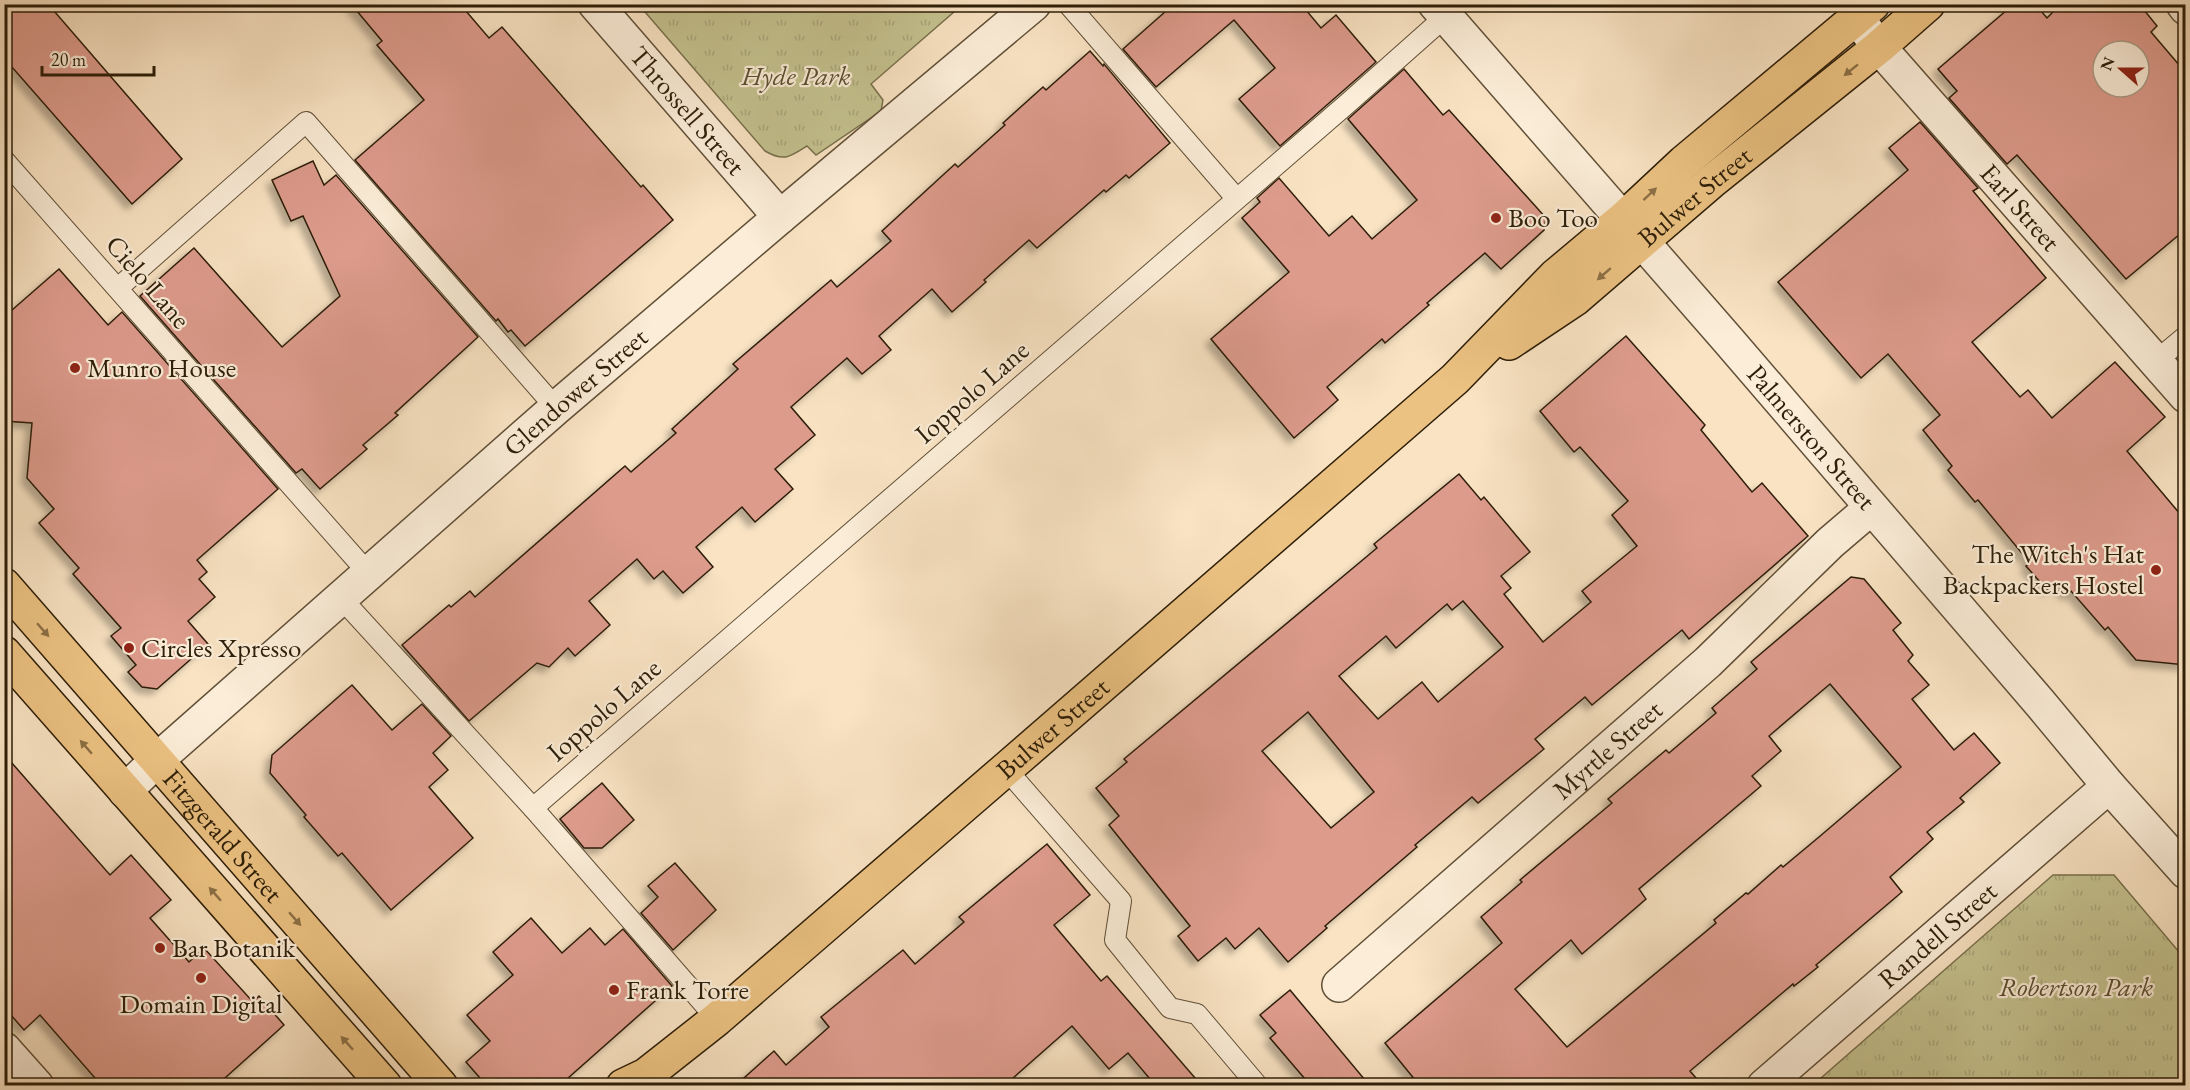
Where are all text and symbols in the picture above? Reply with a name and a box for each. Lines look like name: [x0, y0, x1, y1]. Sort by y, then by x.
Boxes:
street label: Throssell Street: [622, 38, 754, 182]
scale bar: [42, 39, 154, 77]
north arrow: [2091, 39, 2151, 99]
text: 20 m: [51, 48, 86, 71]
text: N: [2095, 54, 2120, 74]
park label: Hyde Park: [740, 58, 851, 93]
one-way arrow: [1843, 63, 1859, 76]
street label: Bulwer Street: [1630, 138, 1759, 254]
street label: Earl Street: [1972, 156, 2069, 259]
one-way arrow: [1642, 187, 1657, 201]
place label: Boo Too: [1508, 200, 1598, 235]
marker: Boo Too: [1489, 211, 1503, 225]
street label: Cielo Lane: [98, 228, 199, 336]
one-way arrow: [1597, 267, 1612, 280]
street label: Glendower Street: [496, 319, 655, 463]
street label: Ioppolo Lane: [907, 332, 1036, 451]
place label: Munro House: [87, 350, 236, 385]
street label: Palmerston Street: [1740, 357, 1885, 517]
marker: Munro House: [68, 361, 82, 375]
place label: The Witch's Hat Backpackers Hostel: [1943, 536, 2145, 602]
marker: The Witch's Hat Backpackers Hostel: [2149, 563, 2163, 577]
one-way arrow: [36, 622, 50, 637]
place label: Circles Xpresso: [141, 630, 301, 665]
marker: Circles Xpresso: [122, 641, 136, 655]
street label: Ioppolo Lane: [539, 650, 668, 769]
street label: Bulwer Street: [989, 669, 1117, 787]
street label: Myrtle Street: [1545, 692, 1670, 807]
one-way arrow: [80, 740, 93, 755]
street label: Fitzgerald Street: [155, 762, 291, 910]
street label: Randell Street: [1871, 873, 2004, 996]
one-way arrow: [208, 886, 222, 901]
one-way arrow: [288, 911, 301, 926]
place label: Bar Botanik: [172, 930, 295, 965]
marker: Bar Botanik: [153, 941, 167, 955]
park label: Robertson Park: [1999, 969, 2153, 1004]
marker: Domain Digital: [194, 971, 208, 985]
place label: Frank Torre: [626, 972, 749, 1007]
marker: Frank Torre: [607, 983, 621, 997]
place label: Domain Digital: [120, 986, 282, 1021]
one-way arrow: [341, 1036, 354, 1051]

